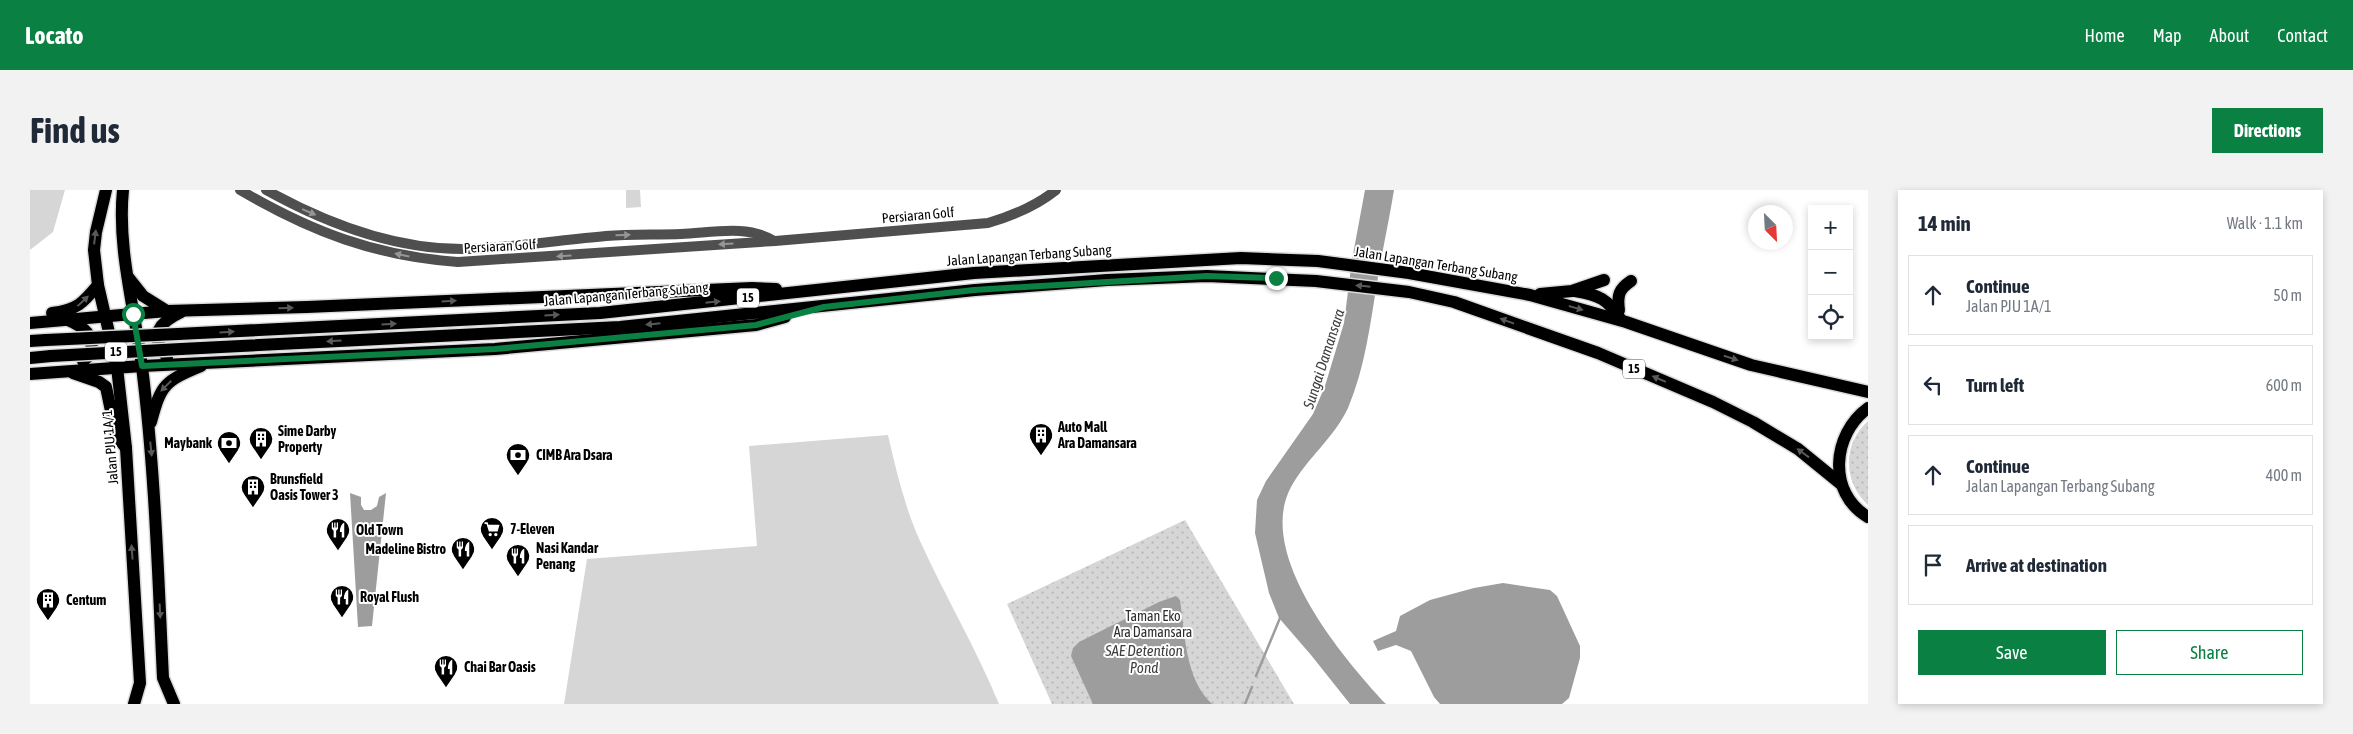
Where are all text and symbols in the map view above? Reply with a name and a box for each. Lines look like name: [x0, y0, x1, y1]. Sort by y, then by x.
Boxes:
text: Locato: [25, 22, 84, 49]
text: Home: [2085, 25, 2125, 46]
text: Map: [2153, 25, 2182, 46]
text: About: [2210, 25, 2249, 46]
text: Contact: [2277, 25, 2328, 46]
button: Directions: [2212, 108, 2323, 153]
text: Find us: [30, 110, 120, 150]
street label: Persiaran Golf: [881, 204, 955, 226]
north arrow: [1748, 205, 1793, 250]
map controls: [1808, 205, 1853, 340]
button: +: [1808, 205, 1853, 250]
one-way arrow: [302, 209, 316, 217]
text: 14 min: [1918, 211, 1971, 235]
text: Walk · 1.1 km: [2227, 214, 2303, 232]
one-way arrow: [91, 229, 99, 245]
one-way arrow: [616, 231, 632, 239]
street label: Persiaran Golf: [463, 236, 537, 256]
one-way arrow: [718, 241, 734, 249]
street label: Jalan Lapangan Terbang Subang: [946, 241, 1112, 269]
street label: Jalan Lapangan Terbang Subang: [1353, 243, 1519, 285]
button: −: [1808, 250, 1853, 295]
one-way arrow: [394, 251, 410, 259]
one-way arrow: [556, 252, 572, 260]
route end: [1265, 267, 1288, 290]
text: Continue: [1966, 275, 2030, 297]
street label: Jalan Lapangan Terbang Subang: [543, 279, 709, 309]
icon: ahead: [1919, 281, 1947, 309]
one-way arrow: [1354, 282, 1370, 290]
text: 50 m: [2273, 286, 2302, 304]
road number: 15: [737, 289, 759, 308]
one-way arrow: [77, 295, 89, 307]
button: locate: [1808, 295, 1853, 340]
one-way arrow: [441, 297, 457, 305]
one-way arrow: [706, 297, 722, 305]
text: Jalan PJU 1A/1: [1966, 297, 2052, 315]
route start: [122, 303, 145, 326]
one-way arrow: [279, 304, 295, 312]
one-way arrow: [1569, 304, 1584, 312]
water label: Sungai Damansara: [1299, 307, 1348, 412]
one-way arrow: [544, 311, 560, 319]
one-way arrow: [1500, 317, 1515, 324]
one-way arrow: [382, 319, 398, 327]
one-way arrow: [645, 320, 661, 328]
one-way arrow: [219, 327, 235, 335]
one-way arrow: [326, 338, 342, 346]
road number: 15: [105, 342, 127, 362]
one-way arrow: [1723, 355, 1738, 363]
road number: 15: [1623, 360, 1645, 378]
icon: left: [1919, 371, 1947, 399]
text: Turn left: [1966, 374, 2024, 396]
one-way arrow: [1652, 375, 1666, 383]
text: 600 m: [2266, 376, 2302, 394]
one-way arrow: [160, 380, 172, 392]
street label: Jalan PJU 1A/1: [99, 409, 121, 485]
place label: Auto Mall Ara Damansara: [1057, 419, 1137, 451]
building icon: Auto Mall Ara Damansara: [1028, 422, 1054, 456]
place label: Sime Darby Property: [278, 423, 336, 455]
building icon: Sime Darby Property: [248, 426, 274, 460]
bank icon: Maybank: [216, 430, 242, 464]
place label: Maybank: [164, 435, 213, 451]
one-way arrow: [147, 441, 155, 457]
bank icon: CIMB Ara Dsara: [505, 442, 531, 476]
place label: CIMB Ara Dsara: [536, 447, 613, 463]
one-way arrow: [1796, 448, 1810, 458]
text: Continue: [1966, 455, 2030, 477]
icon: ahead: [1919, 461, 1947, 489]
text: 400 m: [2266, 466, 2302, 484]
place label: Brunsfield Oasis Tower 3: [270, 471, 339, 503]
building icon: Brunsfield Oasis Tower 3: [240, 474, 266, 508]
text: Jalan Lapangan Terbang Subang: [1966, 477, 2155, 495]
supermarket icon: 7-Eleven: [479, 516, 505, 550]
restaurant icon: Old Town: [325, 517, 351, 551]
place label: 7-Eleven: [510, 521, 555, 537]
place label: Old Town: [356, 522, 403, 538]
restaurant icon: Madeline Bistro: [450, 536, 476, 570]
place label: Nasi Kandar Penang: [536, 540, 599, 572]
place label: Madeline Bistro: [366, 541, 446, 557]
one-way arrow: [128, 543, 136, 559]
restaurant icon: Nasi Kandar Penang: [505, 543, 531, 577]
icon: arrive: [1919, 551, 1947, 579]
text: Arrive at destination: [1966, 554, 2107, 576]
restaurant icon: Royal Flush: [329, 584, 355, 618]
building icon: Centum: [35, 587, 61, 621]
place label: Royal Flush: [360, 589, 419, 605]
place label: Centum: [66, 592, 106, 608]
one-way arrow: [156, 603, 164, 619]
park label: Taman Eko Ara Damansara: [1114, 608, 1192, 640]
button: Save: [1918, 630, 2106, 675]
button: Share: [2116, 630, 2303, 675]
water label: SAE Detention Pond: [1104, 642, 1183, 676]
restaurant icon: Chai Bar Oasis: [433, 654, 459, 688]
place label: Chai Bar Oasis: [464, 659, 536, 675]

